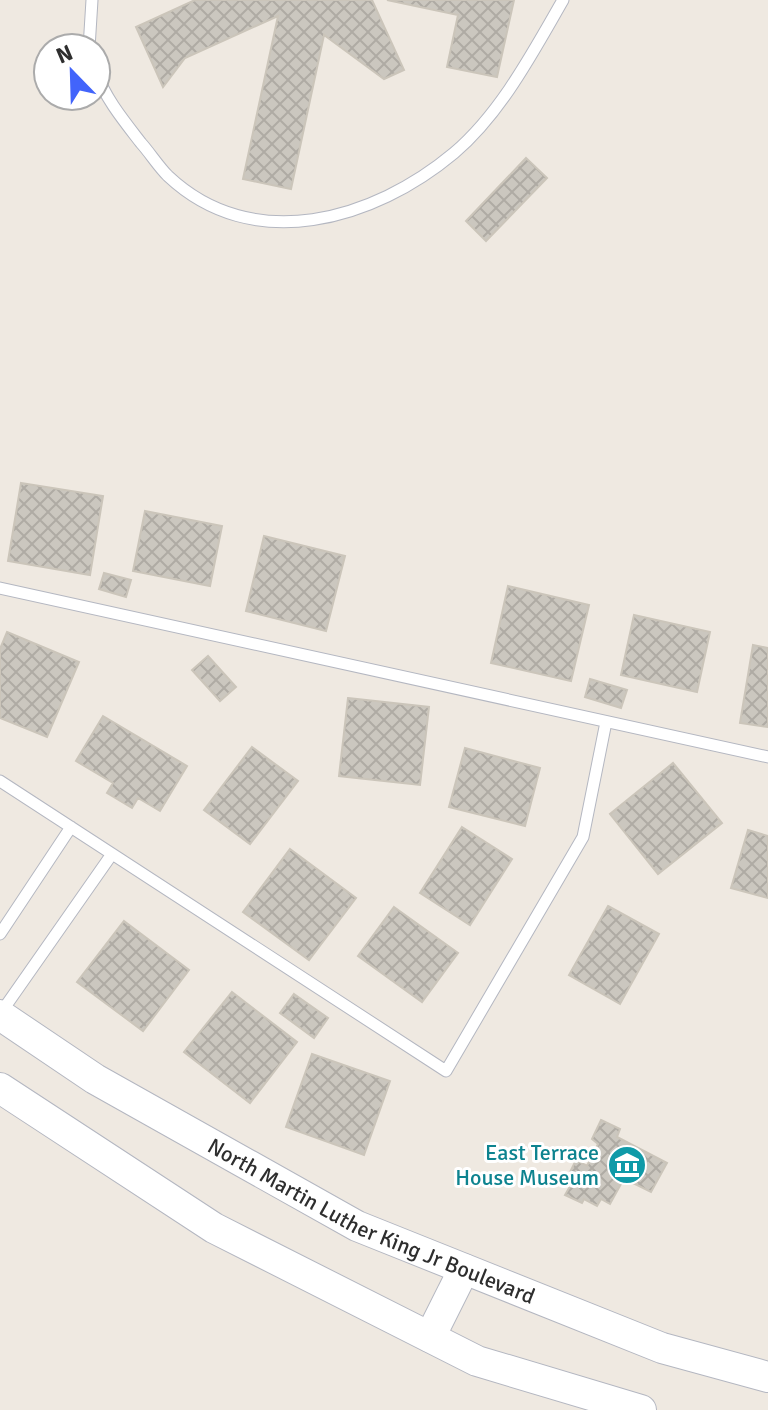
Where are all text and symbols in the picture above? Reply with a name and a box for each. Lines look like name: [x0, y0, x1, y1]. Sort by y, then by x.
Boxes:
north arrow: [32, 32, 112, 112]
text: N: [52, 39, 77, 69]
street label: North Martin Luther King Jr Boulevard: [203, 1132, 539, 1309]
place label: East Terrace House Museum: [455, 1139, 599, 1191]
museum icon: East Terrace House Museum: [606, 1144, 648, 1186]

